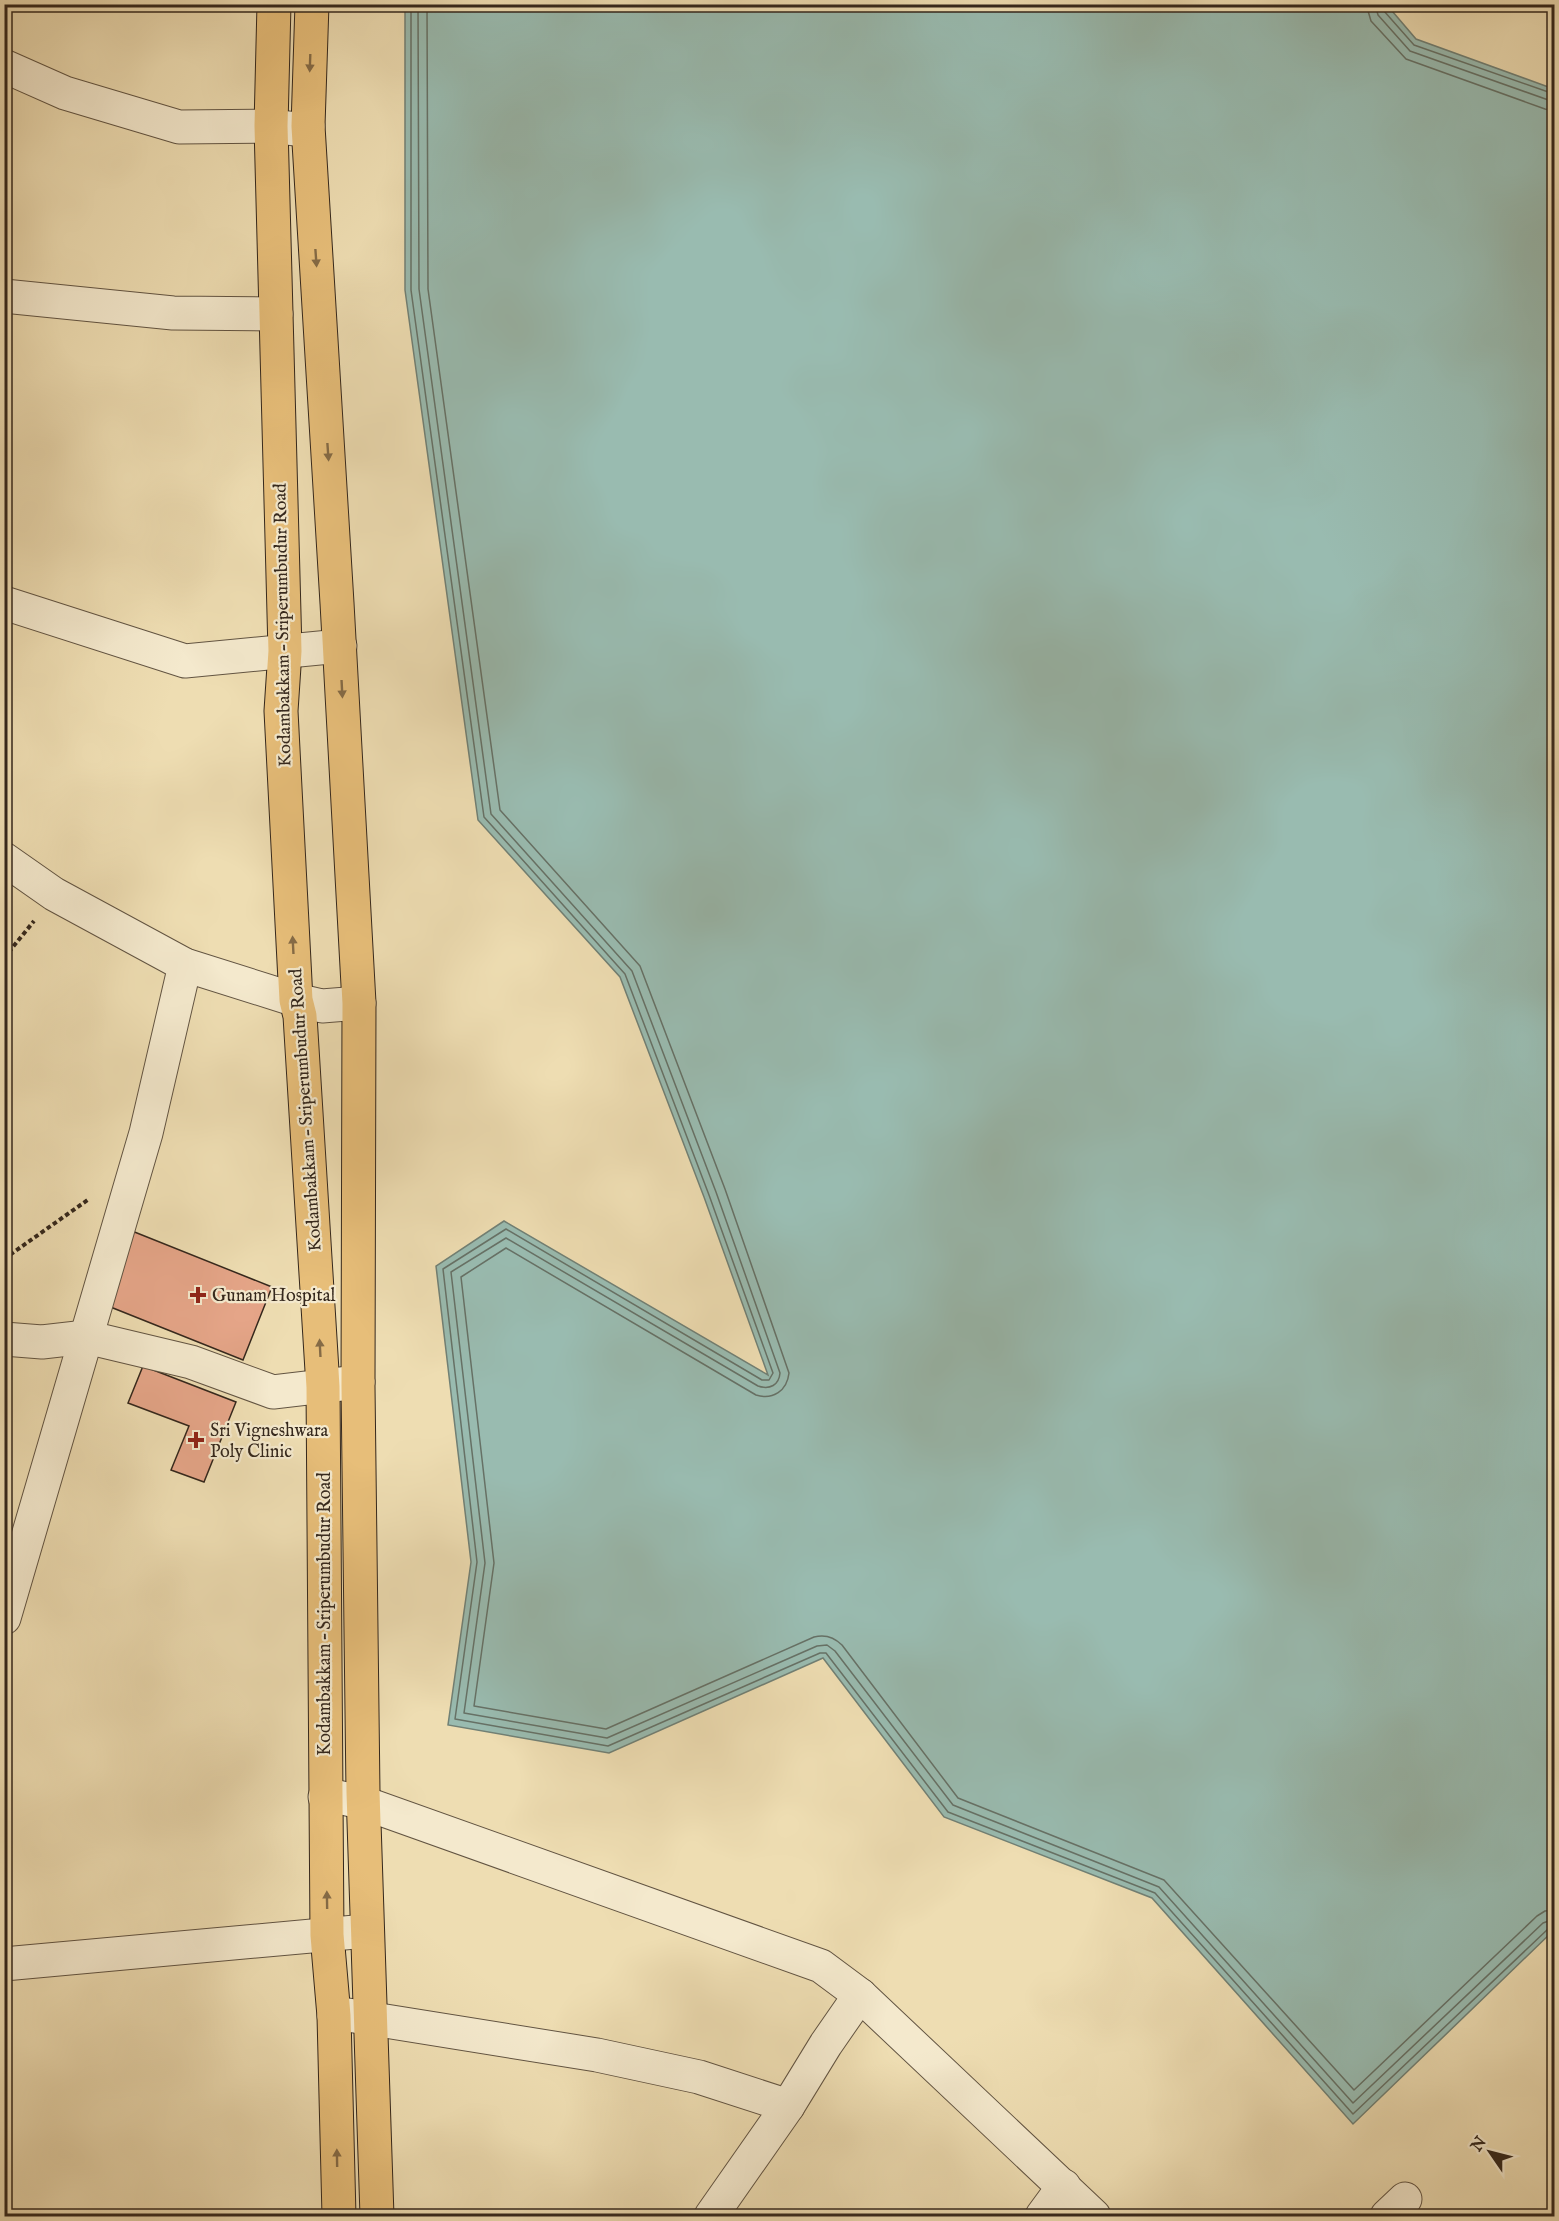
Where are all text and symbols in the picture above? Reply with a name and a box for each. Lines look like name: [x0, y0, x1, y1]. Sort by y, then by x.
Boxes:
one-way arrow: [305, 53, 314, 72]
one-way arrow: [311, 248, 320, 267]
one-way arrow: [323, 443, 333, 462]
street label: Kodambakkam – Sriperumbudur Road: [270, 483, 297, 767]
one-way arrow: [337, 679, 346, 698]
one-way arrow: [289, 935, 298, 954]
street label: Kodambakkam – Sriperumbudur Road: [285, 967, 328, 1252]
place label: Gunam Hospital: [212, 1285, 335, 1308]
marker: Gunam Hospital: [189, 1286, 207, 1304]
one-way arrow: [316, 1339, 325, 1358]
place label: Sri Vigneshwara Poly Clinic: [210, 1420, 329, 1464]
marker: Sri Vigneshwara Poly Clinic: [187, 1431, 205, 1449]
street label: Kodambakkam – Sriperumbudur Road: [314, 1472, 337, 1756]
one-way arrow: [322, 1891, 332, 1910]
north arrow: [1460, 2122, 1520, 2182]
text: N: [1467, 2133, 1492, 2157]
one-way arrow: [333, 2149, 342, 2168]

